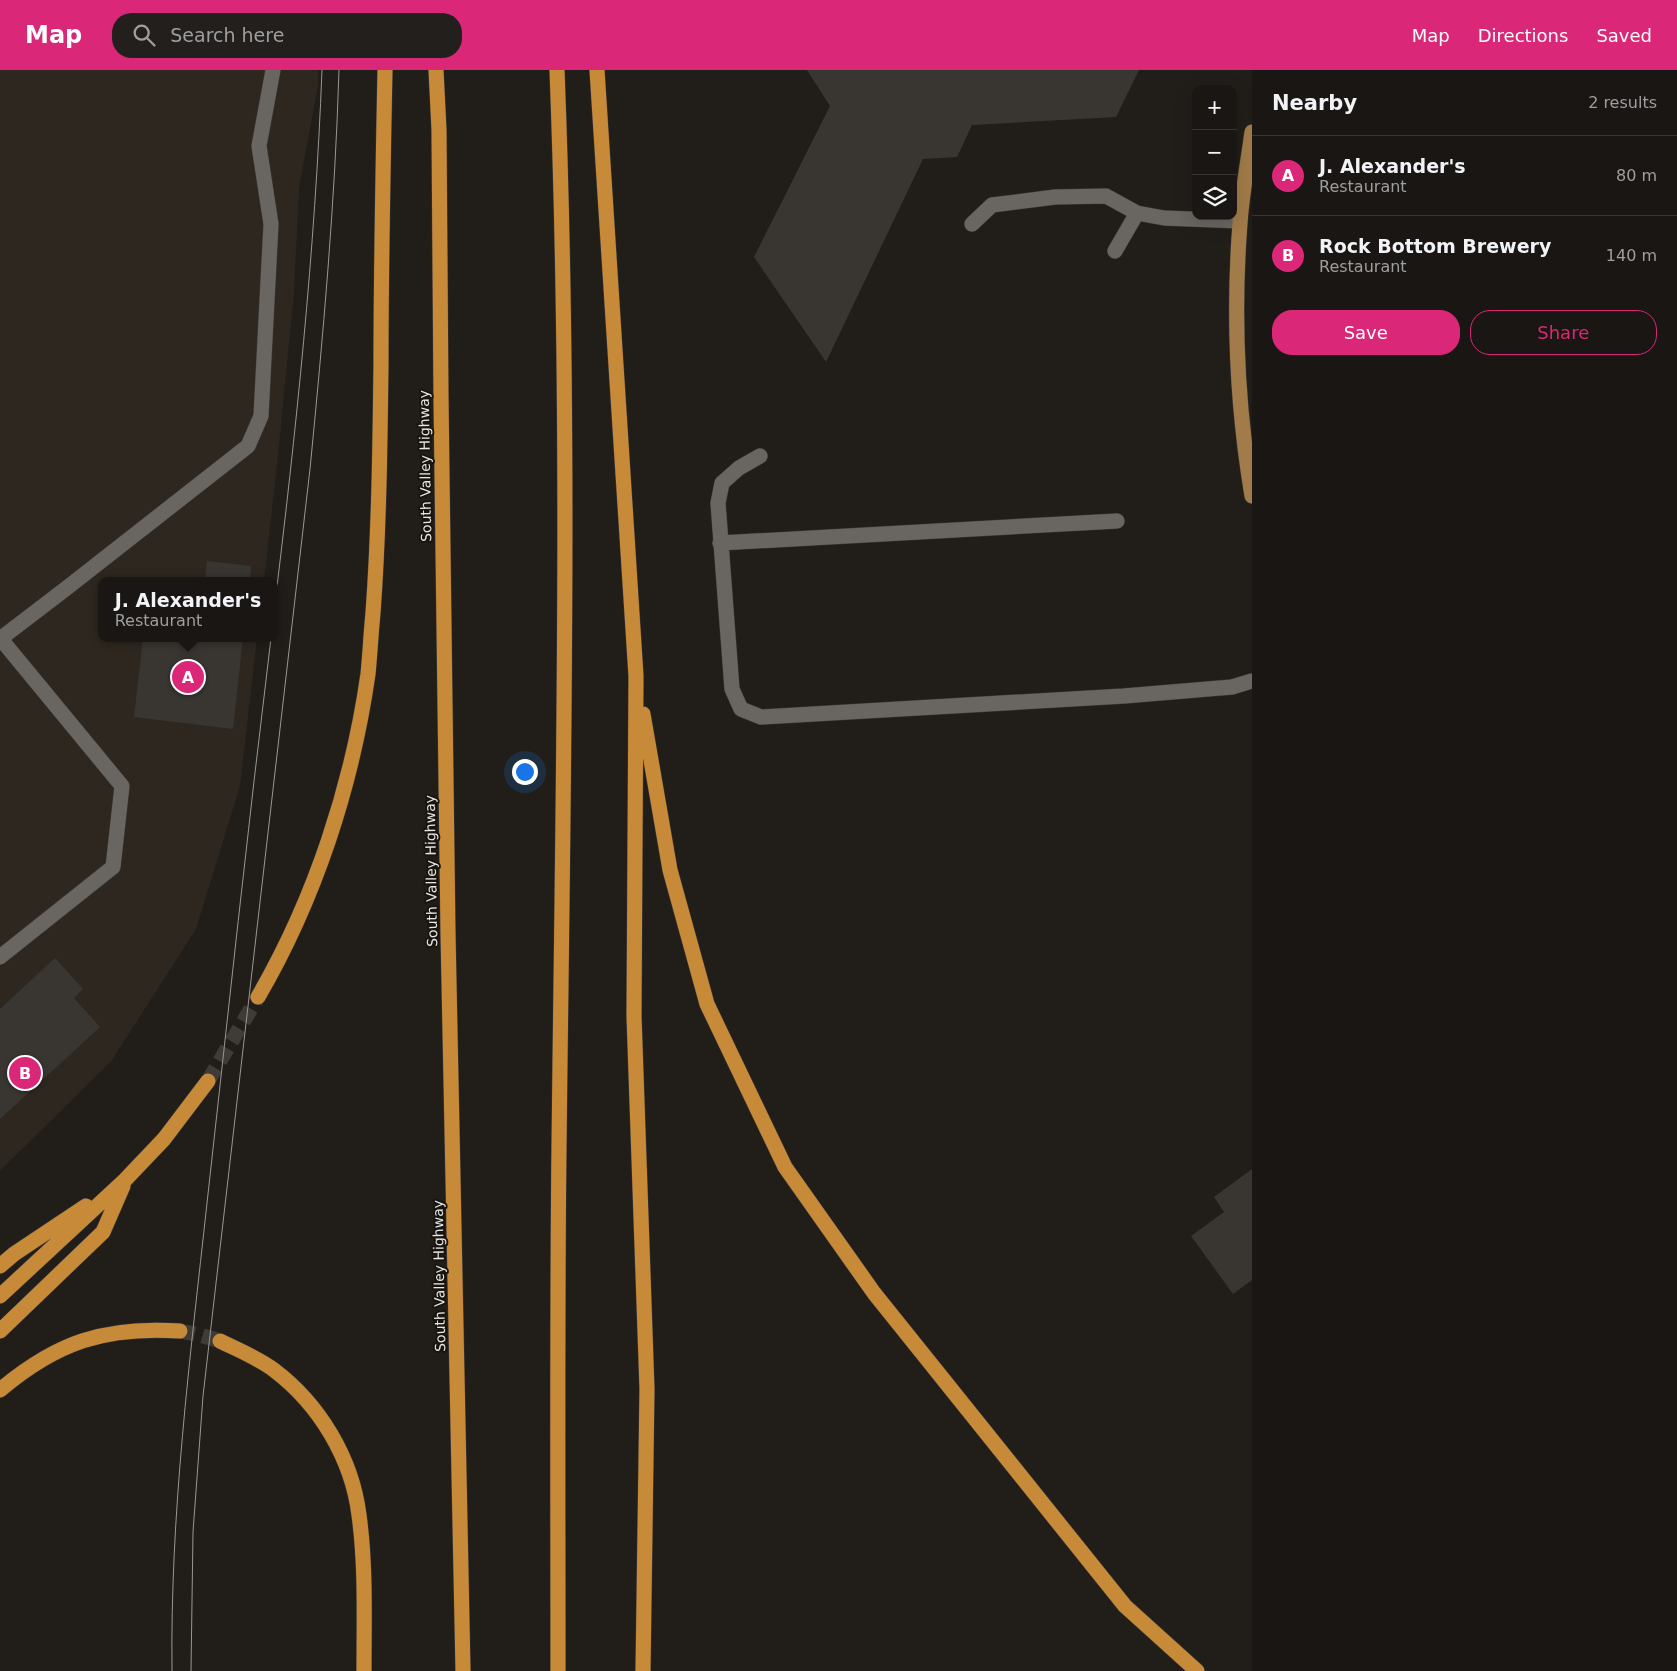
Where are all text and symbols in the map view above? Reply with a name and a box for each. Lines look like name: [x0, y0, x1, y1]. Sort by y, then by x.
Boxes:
search box: [112, 13, 462, 58]
text: Map: [25, 21, 82, 49]
icon: search: [130, 21, 158, 49]
text: Search here: [170, 24, 284, 46]
text: Map: [1412, 25, 1450, 46]
text: Directions: [1478, 25, 1568, 46]
text: Saved: [1596, 25, 1652, 46]
map controls: [1192, 85, 1237, 220]
button: +: [1192, 85, 1237, 130]
text: Nearby: [1272, 91, 1357, 115]
text: 2 results: [1588, 93, 1657, 112]
button: −: [1192, 130, 1237, 175]
text: J. Alexander's: [1319, 155, 1466, 177]
text: A: [1282, 166, 1294, 185]
text: 80 m: [1616, 166, 1657, 185]
button: layers: [1192, 175, 1237, 220]
text: Restaurant: [1319, 177, 1407, 196]
text: Rock Bottom Brewery: [1319, 235, 1551, 257]
text: B: [1282, 246, 1294, 265]
text: 140 m: [1606, 246, 1657, 265]
text: Restaurant: [1319, 257, 1407, 276]
button: Save: [1272, 310, 1460, 355]
button: Share: [1470, 310, 1657, 355]
street label: South Valley Highway: [416, 390, 434, 542]
popup: [98, 577, 278, 642]
text: J. Alexander's: [115, 589, 261, 611]
text: Restaurant: [115, 611, 202, 630]
pin: A: [172, 658, 204, 696]
your location: [512, 759, 538, 785]
street label: South Valley Highway: [422, 795, 440, 947]
pin: B: [9, 1054, 41, 1092]
street label: South Valley Highway: [430, 1200, 448, 1352]

